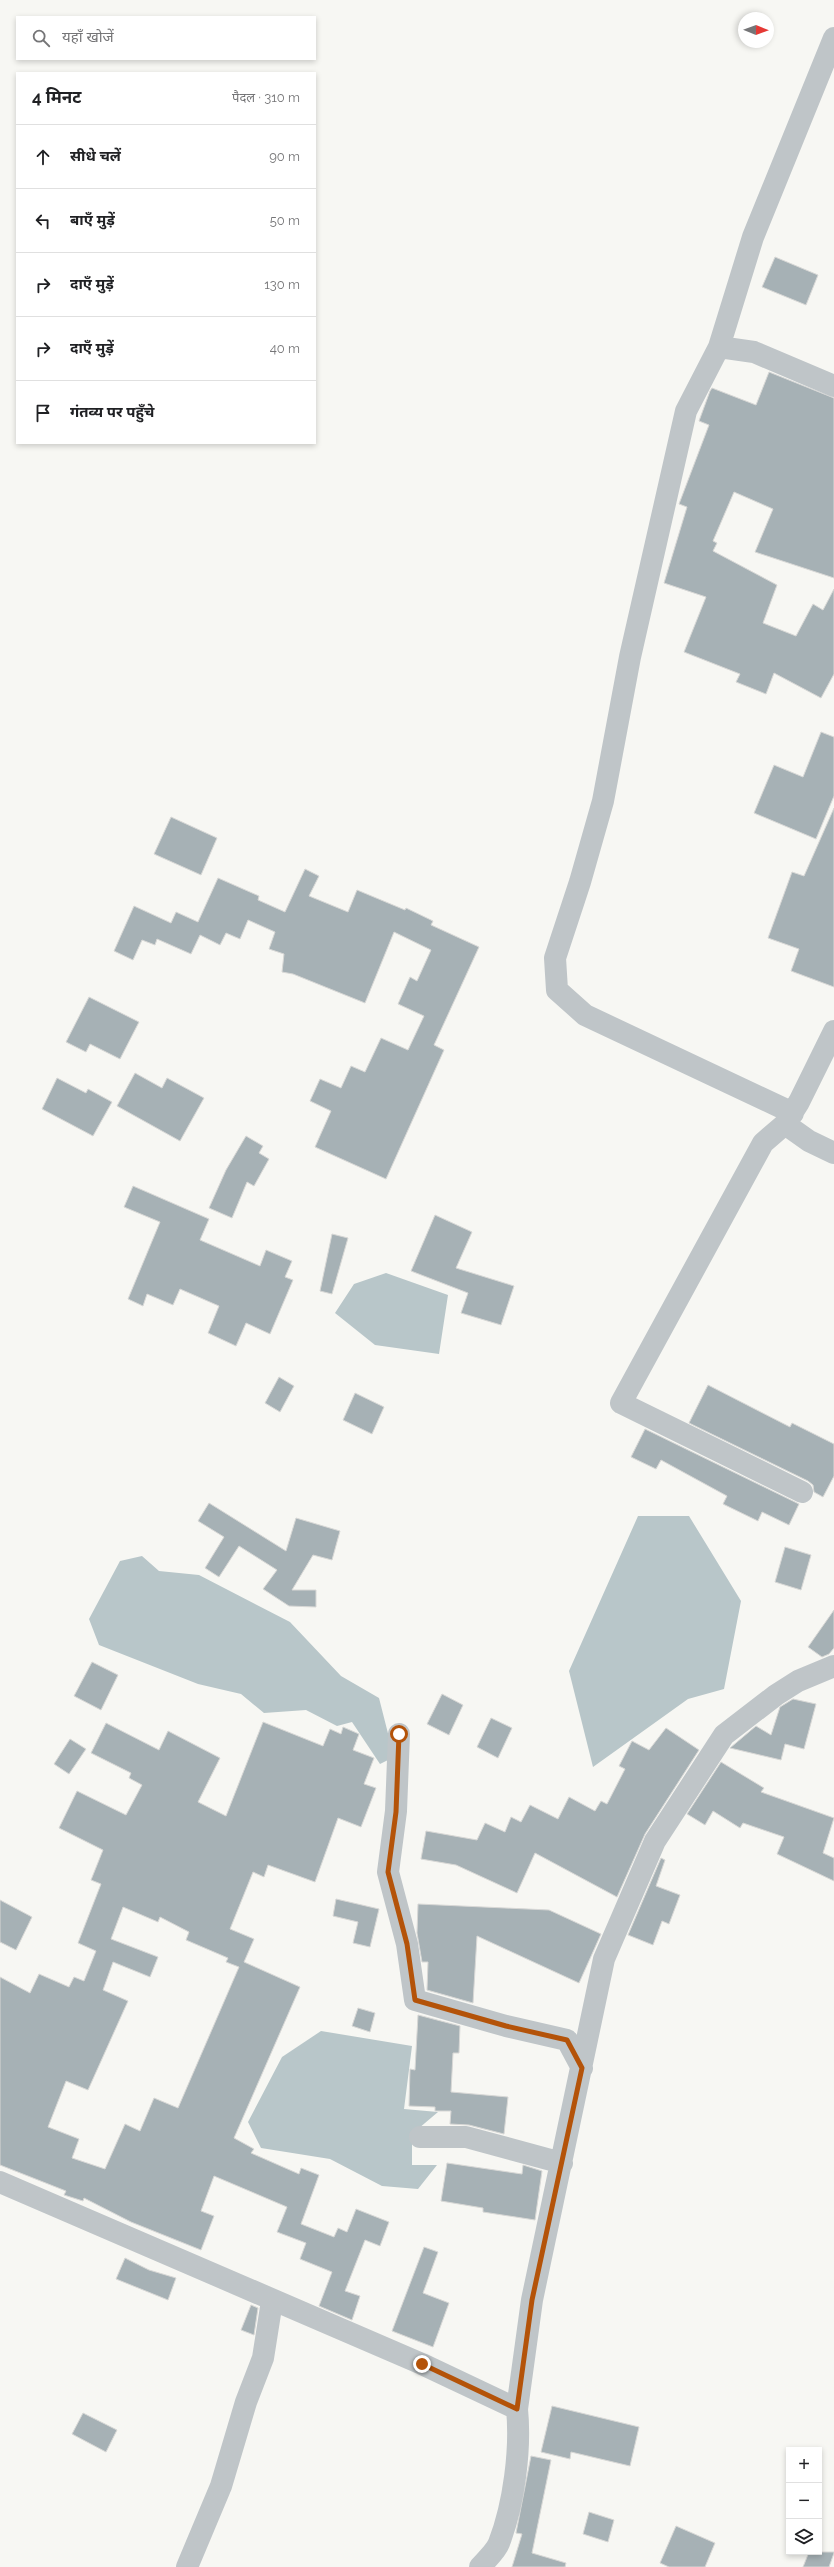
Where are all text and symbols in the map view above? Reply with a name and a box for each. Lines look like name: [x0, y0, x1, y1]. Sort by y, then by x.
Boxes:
north arrow: [738, 12, 774, 48]
search box: [16, 16, 316, 60]
icon: search: [30, 27, 52, 49]
text: यहाँ खोजें: [62, 28, 114, 46]
text: 4 मिनट: [32, 87, 81, 107]
text: पैदल · 310 m: [232, 90, 300, 105]
icon: ahead: [32, 146, 54, 168]
text: सीधे चलें: [70, 147, 121, 165]
text: 90 m: [269, 149, 300, 164]
icon: left: [32, 210, 54, 232]
text: बाएँ मुड़ें: [70, 211, 115, 229]
text: 50 m: [270, 213, 300, 228]
icon: right: [32, 274, 54, 296]
text: दाएँ मुड़ें: [70, 275, 114, 293]
text: 130 m: [264, 277, 300, 292]
icon: right: [32, 338, 54, 360]
text: दाएँ मुड़ें: [70, 339, 114, 357]
text: 40 m: [270, 341, 300, 356]
icon: arrive: [32, 402, 54, 424]
text: गंतव्य पर पहुँचे: [70, 403, 154, 421]
route start: [390, 1725, 408, 1743]
route end: [413, 2355, 431, 2373]
map controls: [786, 2447, 822, 2555]
button: +: [786, 2447, 822, 2483]
button: −: [786, 2483, 822, 2519]
button: layers: [786, 2519, 822, 2555]

